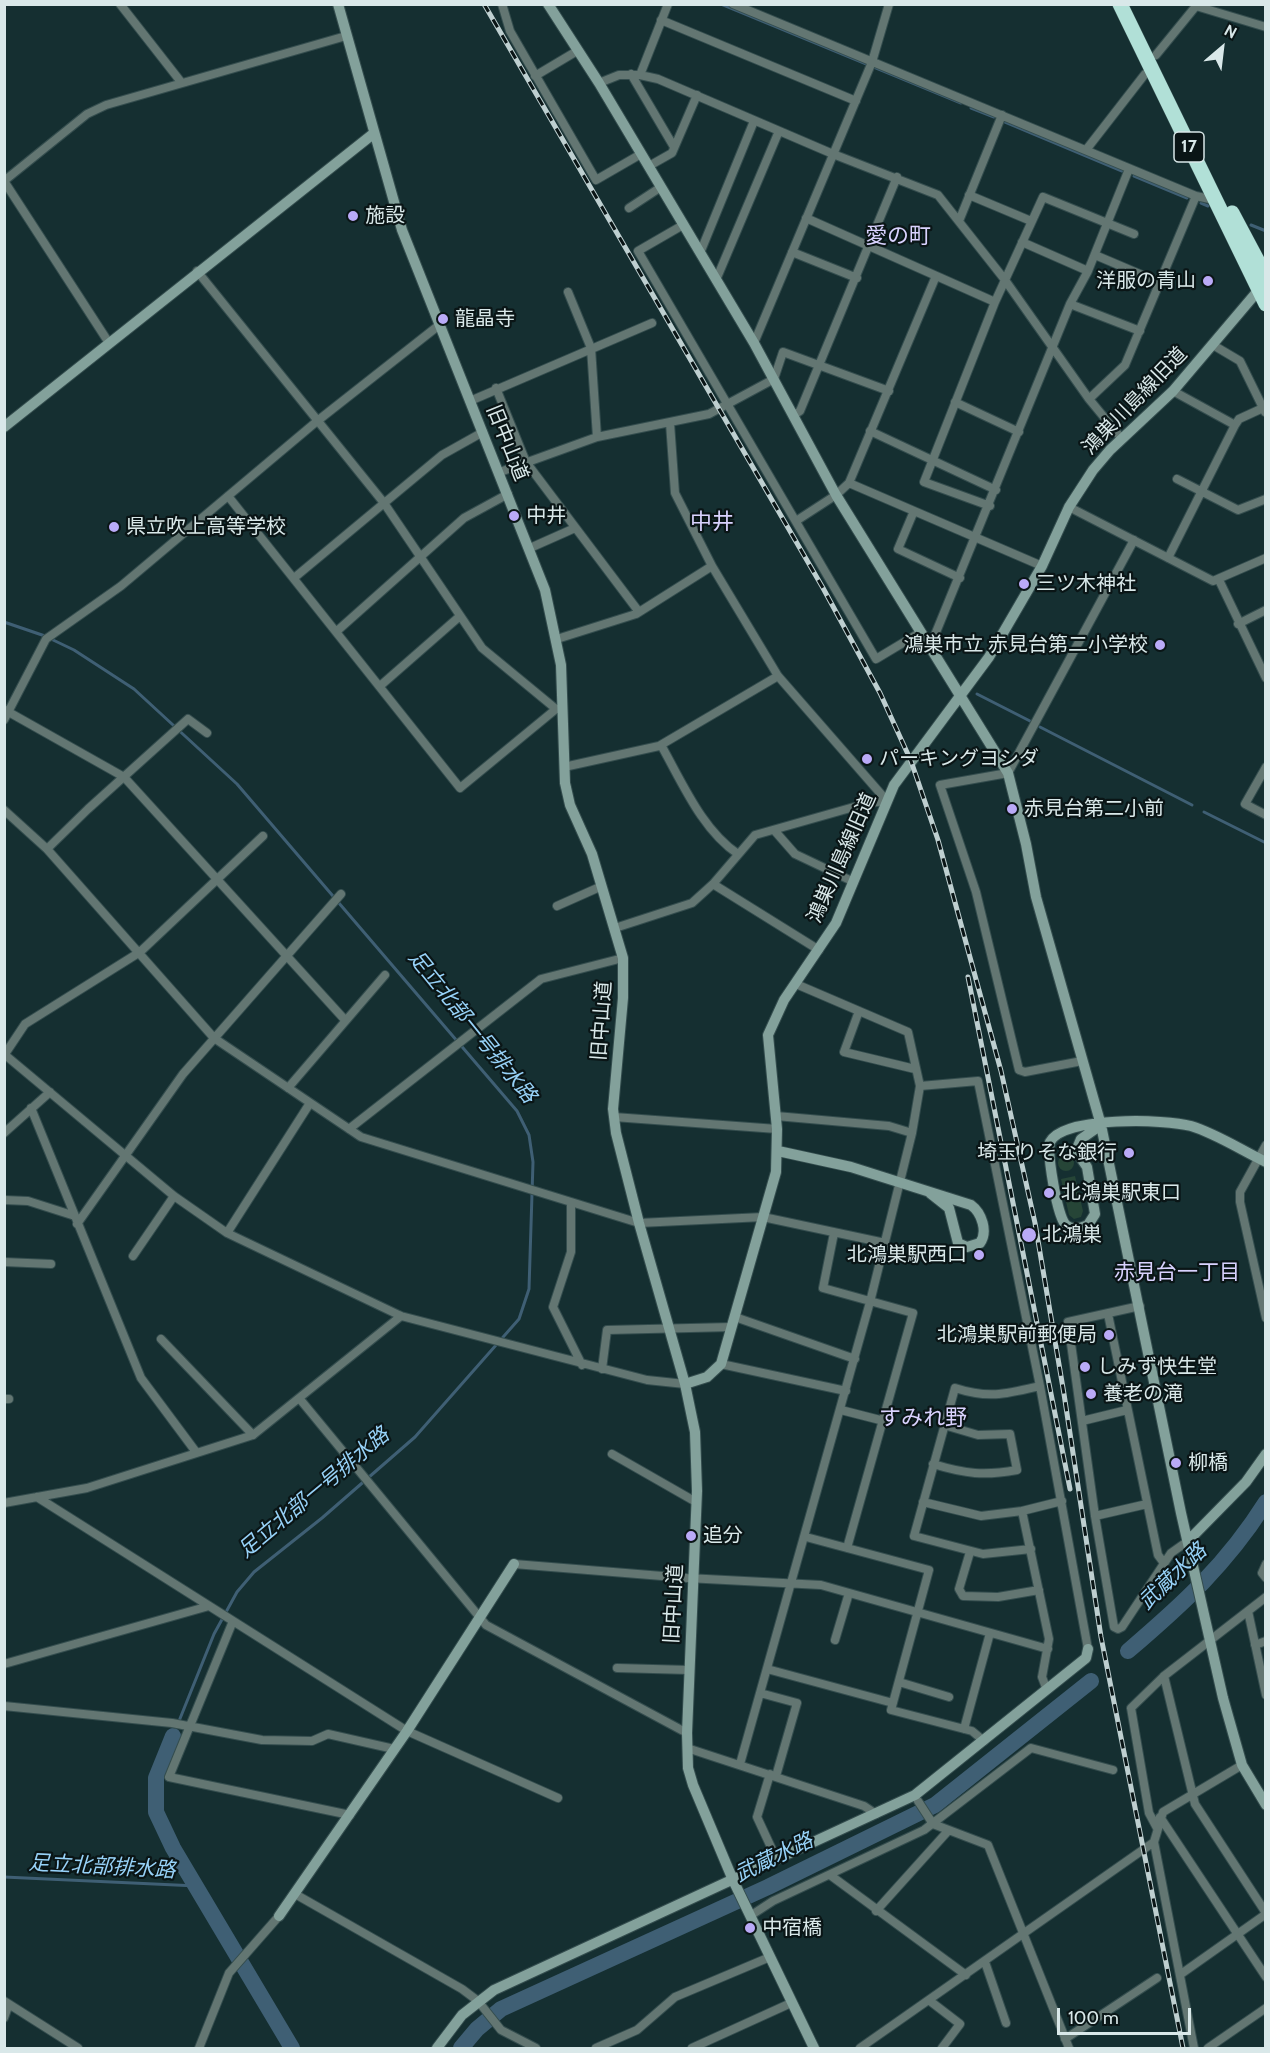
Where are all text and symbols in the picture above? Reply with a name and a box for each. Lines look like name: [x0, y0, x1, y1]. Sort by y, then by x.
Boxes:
north arrow: [1192, 18, 1252, 78]
text: N: [1221, 21, 1240, 43]
road number: 17: [1174, 132, 1204, 162]
place label: 施設: [365, 204, 405, 228]
marker: 施設: [346, 209, 360, 223]
district label: 愛の町: [865, 224, 931, 250]
place label: 洋服の青山: [1096, 269, 1196, 293]
marker: 洋服の青山: [1201, 274, 1215, 288]
place label: 龍晶寺: [455, 307, 515, 331]
marker: 龍晶寺: [436, 312, 450, 326]
street label: 鴻巣川島線旧道: [1078, 342, 1192, 460]
street label: 旧中山道: [481, 401, 533, 485]
place label: 中井: [526, 504, 566, 528]
marker: 中井: [507, 509, 521, 523]
district label: 中井: [690, 510, 734, 536]
place label: 県立吹上高等学校: [126, 515, 286, 539]
marker: 県立吹上高等学校: [107, 520, 121, 534]
place label: 三ツ木神社: [1036, 572, 1136, 596]
marker: 三ツ木神社: [1017, 577, 1031, 591]
place label: 鴻巣市立 赤見台第二小学校: [904, 633, 1148, 657]
marker: 鴻巣市立 赤見台第二小学校: [1153, 638, 1167, 652]
place label: パーキングヨシダ: [879, 747, 1039, 771]
marker: パーキングヨシダ: [860, 752, 874, 766]
street label: 鴻巣川島線旧道: [803, 789, 881, 927]
place label: 赤見台第二小前: [1024, 797, 1164, 821]
marker: 赤見台第二小前: [1005, 802, 1019, 816]
water label: 足立北部一号排水路: [403, 946, 541, 1108]
street label: 旧中山道: [587, 980, 617, 1062]
place label: 埼玉りそな銀行: [977, 1141, 1117, 1165]
marker: 埼玉りそな銀行: [1122, 1146, 1136, 1160]
place label: 北鴻巣駅東口: [1061, 1181, 1181, 1205]
marker: 北鴻巣駅東口: [1042, 1186, 1056, 1200]
place label: 北鴻巣: [1042, 1223, 1102, 1247]
marker: 北鴻巣: [1020, 1226, 1038, 1244]
place label: 北鴻巣駅西口: [847, 1243, 967, 1267]
marker: 北鴻巣駅西口: [972, 1248, 986, 1262]
district label: 赤見台一丁目: [1114, 1260, 1240, 1286]
place label: 北鴻巣駅前郵便局: [937, 1323, 1097, 1347]
marker: 北鴻巣駅前郵便局: [1102, 1328, 1116, 1342]
place label: しみず快生堂: [1097, 1355, 1217, 1379]
marker: しみず快生堂: [1078, 1360, 1092, 1374]
place label: 養老の滝: [1103, 1382, 1183, 1406]
marker: 養老の滝: [1084, 1387, 1098, 1401]
district label: すみれ野: [879, 1406, 967, 1432]
water label: 足立北部一号排水路: [234, 1423, 394, 1563]
place label: 柳橋: [1188, 1451, 1228, 1475]
marker: 柳橋: [1169, 1456, 1183, 1470]
place label: 追分: [703, 1524, 743, 1548]
marker: 追分: [684, 1529, 698, 1543]
water label: 武蔵水路: [1134, 1539, 1212, 1615]
street label: 旧中山道: [660, 1563, 688, 1645]
water label: 武蔵水路: [731, 1828, 817, 1888]
water label: 足立北部排水路: [28, 1851, 176, 1883]
place label: 中宿橋: [762, 1916, 822, 1940]
marker: 中宿橋: [743, 1921, 757, 1935]
scale bar: [1060, 1996, 1194, 2034]
text: 100 m: [1068, 2007, 1119, 2029]

